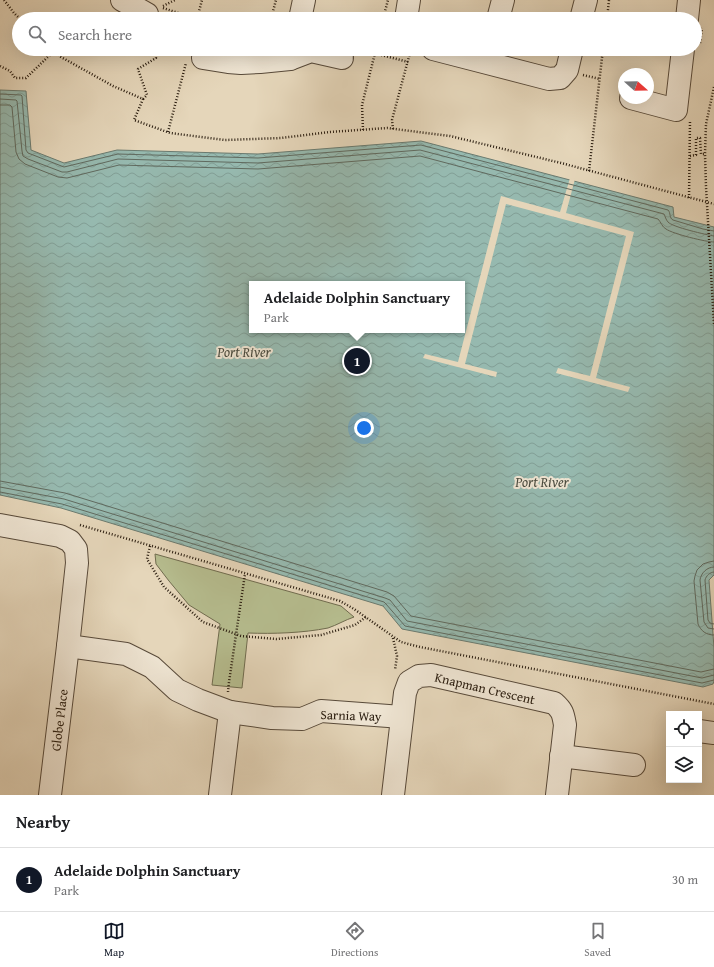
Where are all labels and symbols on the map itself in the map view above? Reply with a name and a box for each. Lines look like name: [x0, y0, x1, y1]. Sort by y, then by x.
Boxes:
north arrow: [618, 68, 654, 104]
water label: Port River: [216, 342, 272, 362]
pin: 1: [344, 346, 370, 376]
your location: [354, 418, 374, 438]
water label: Port River: [514, 472, 570, 492]
street label: Knapman Crescent: [433, 668, 537, 709]
street label: Globe Place: [46, 688, 73, 752]
street label: Sarnia Way: [320, 705, 382, 726]

